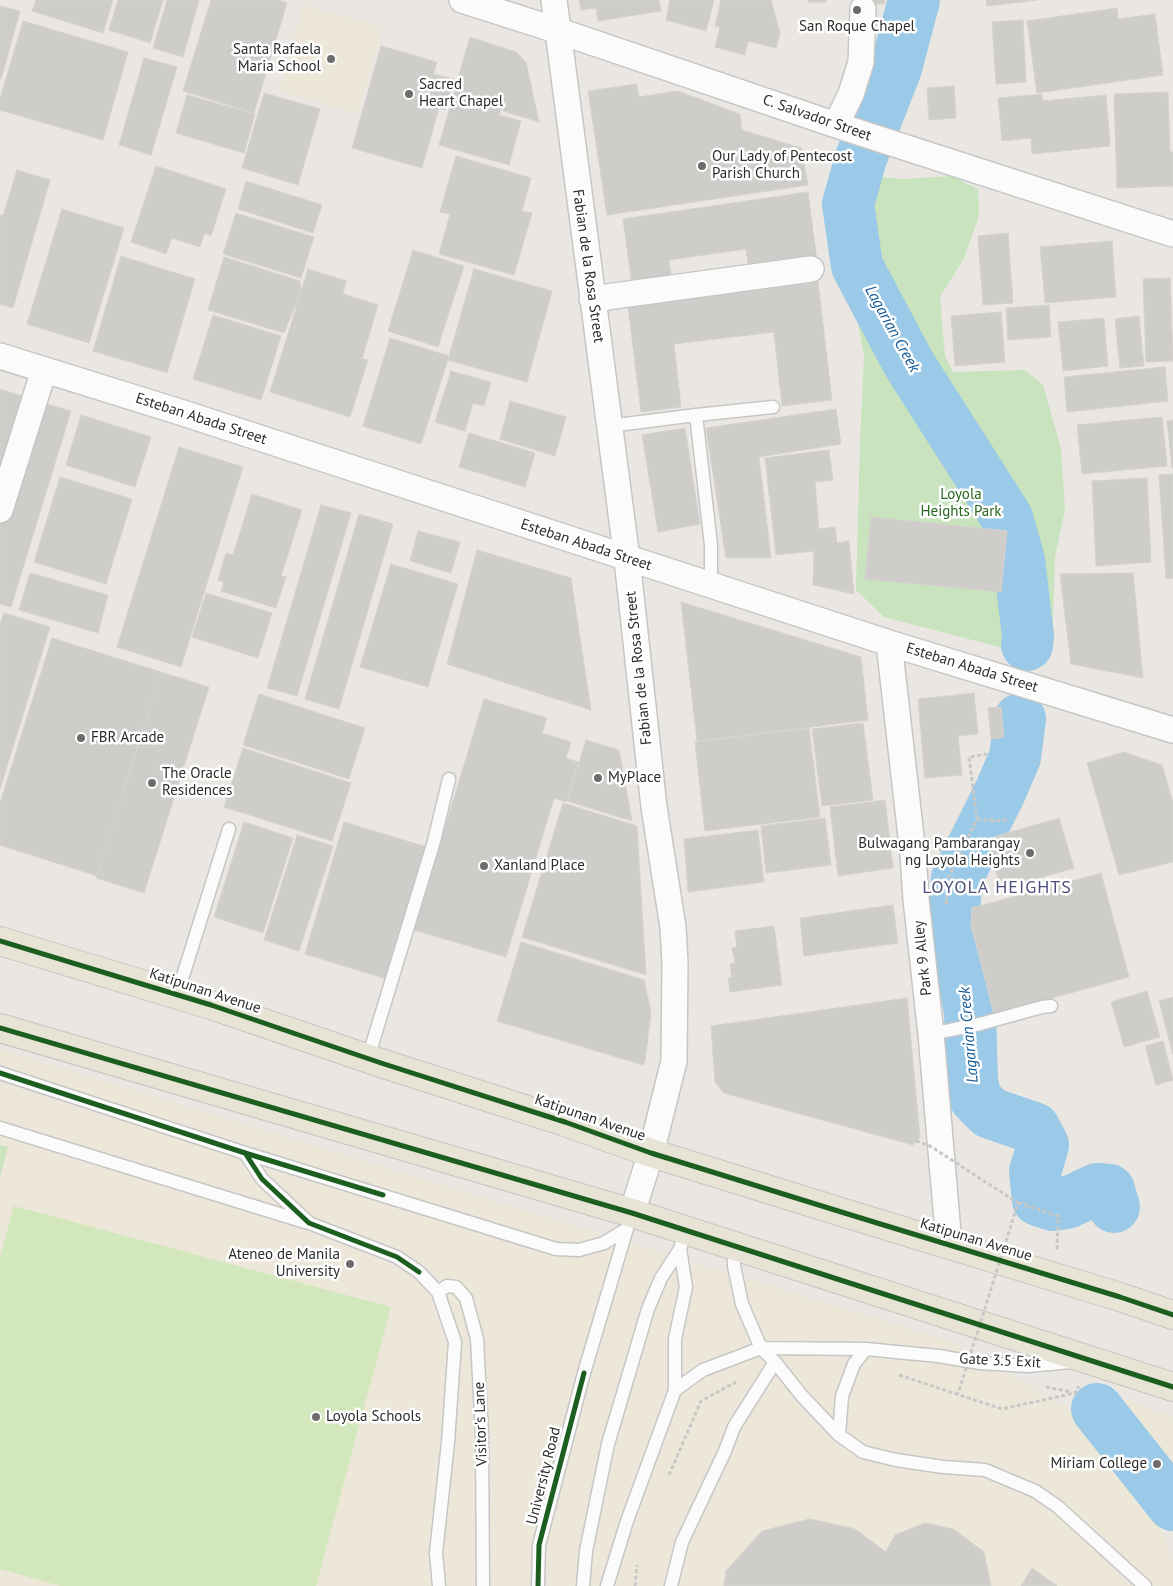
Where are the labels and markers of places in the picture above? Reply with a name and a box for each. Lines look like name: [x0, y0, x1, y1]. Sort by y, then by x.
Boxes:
marker: San Roque Chapel: [851, 4, 863, 16]
place label: San Roque Chapel: [799, 18, 915, 36]
place label: Santa Rafaela Maria School: [233, 41, 321, 76]
marker: Santa Rafaela Maria School: [325, 53, 337, 65]
place label: Sacred Heart Chapel: [419, 76, 503, 111]
marker: Sacred Heart Chapel: [403, 88, 415, 100]
place label: Our Lady of Pentecost Parish Church: [712, 148, 852, 183]
marker: Our Lady of Pentecost Parish Church: [696, 160, 708, 172]
place label: FBR Arcade: [91, 729, 164, 747]
marker: FBR Arcade: [75, 732, 87, 744]
place label: The Oracle Residences: [162, 765, 232, 800]
place label: MyPlace: [608, 769, 661, 787]
marker: MyPlace: [592, 772, 604, 784]
marker: The Oracle Residences: [146, 777, 158, 789]
place label: Bulwagang Pambarangay ng Loyola Heights: [858, 835, 1020, 870]
marker: Bulwagang Pambarangay ng Loyola Heights: [1024, 847, 1036, 859]
place label: Xanland Place: [494, 857, 585, 875]
marker: Xanland Place: [478, 860, 490, 872]
place label: Ateneo de Manila University: [228, 1246, 340, 1281]
marker: Ateneo de Manila University: [344, 1258, 356, 1270]
place label: Loyola Schools: [326, 1408, 421, 1426]
marker: Loyola Schools: [310, 1411, 322, 1423]
place label: Miriam College: [1050, 1455, 1147, 1473]
marker: Miriam College: [1151, 1458, 1163, 1470]

